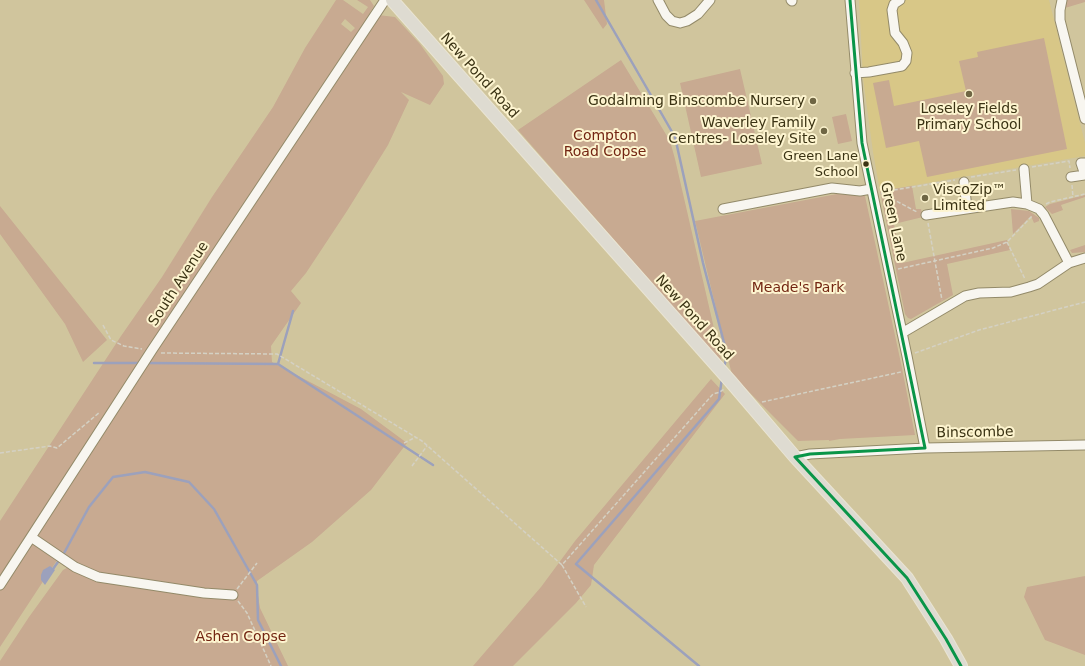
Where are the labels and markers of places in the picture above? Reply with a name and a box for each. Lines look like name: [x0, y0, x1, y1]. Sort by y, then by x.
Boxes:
marker: Loseley Fields Primary School: [964, 89, 974, 99]
place label: Godalming Binscombe Nursery: [588, 93, 805, 109]
marker: Godalming Binscombe Nursery: [808, 96, 818, 106]
place label: Loseley Fields Primary School: [916, 101, 1022, 134]
place label: Waverley Family Centres- Loseley Site: [668, 115, 816, 148]
marker: Waverley Family Centres- Loseley Site: [819, 126, 829, 136]
place label: Green Lane School: [783, 149, 858, 180]
marker: Green Lane School: [861, 159, 871, 169]
place label: ViscoZip™ Limited: [933, 182, 1006, 214]
marker: ViscoZip™ Limited: [920, 193, 930, 203]

